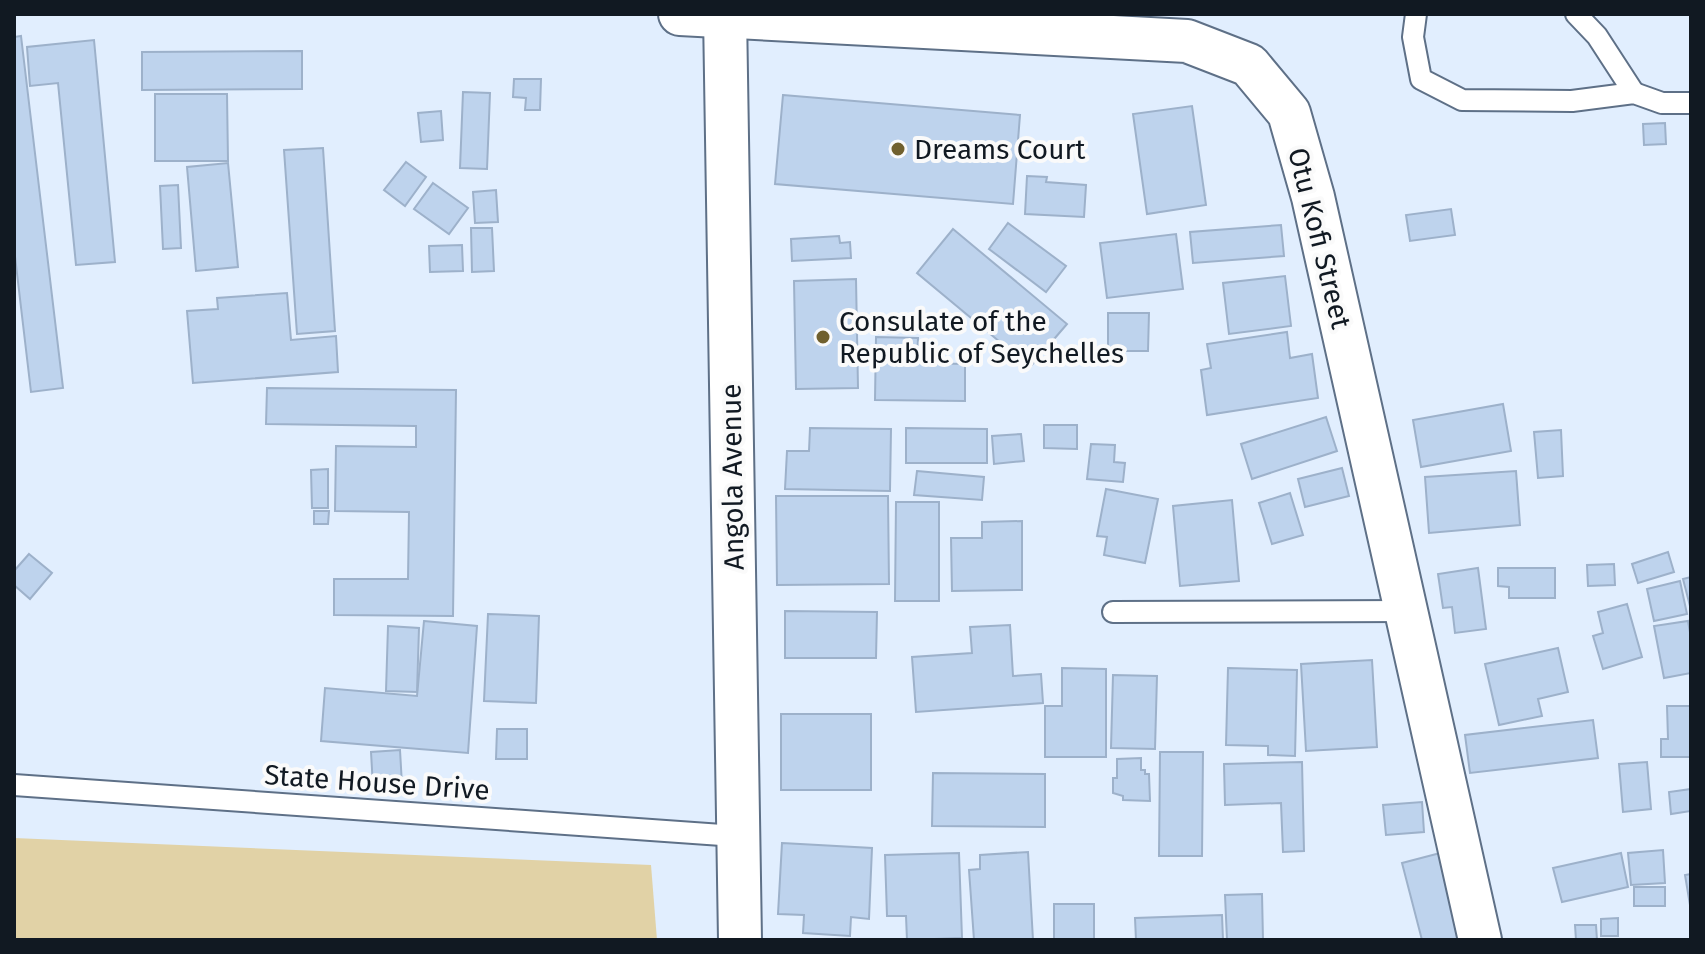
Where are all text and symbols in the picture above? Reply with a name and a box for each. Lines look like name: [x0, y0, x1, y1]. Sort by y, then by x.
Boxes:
place label: Dreams Court: [914, 133, 1086, 166]
marker: Dreams Court: [889, 140, 907, 158]
street label: Otu Kofi Street: [1281, 144, 1358, 333]
place label: Consulate of the Republic of Seychelles: [839, 305, 1124, 370]
marker: Consulate of the Republic of Seychelles: [814, 328, 832, 346]
street label: Angola Avenue: [714, 383, 751, 571]
street label: State House Drive: [263, 758, 491, 807]

